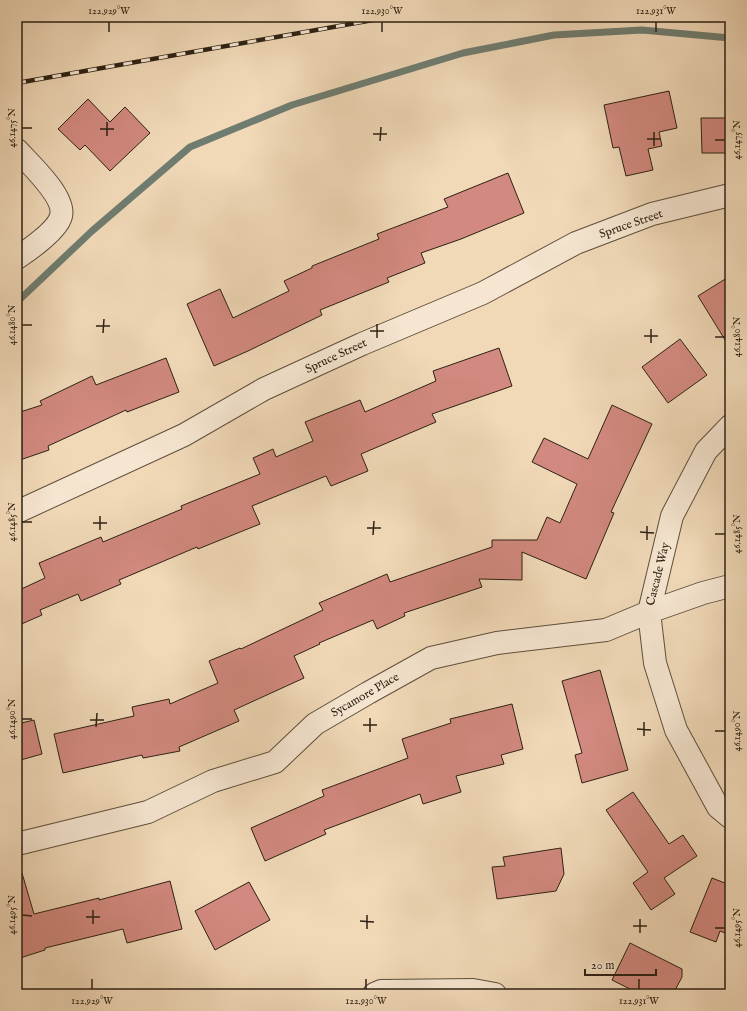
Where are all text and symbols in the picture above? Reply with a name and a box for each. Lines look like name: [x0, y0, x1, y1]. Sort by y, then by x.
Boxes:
text: 122.929°W: [88, 5, 130, 18]
text: 122.930°W: [362, 5, 403, 18]
text: 122.931°W: [636, 5, 676, 18]
text: 46.1475°N: [6, 108, 19, 148]
text: 46.1475°N: [731, 120, 744, 160]
street label: Spruce Street: [597, 206, 665, 243]
text: 46.1480°N: [6, 304, 19, 345]
text: 46.1480°N: [731, 316, 744, 357]
street label: Spruce Street: [303, 335, 370, 378]
text: 46.1485°N: [6, 502, 19, 542]
text: 46.1485°N: [731, 514, 744, 554]
street label: Cascade Way: [643, 541, 673, 607]
street label: Sycamore Place: [328, 669, 402, 721]
text: 46.1490°N: [6, 698, 19, 740]
text: 46.1490°N: [731, 710, 744, 752]
text: 46.1495°N: [6, 895, 19, 935]
text: 46.1495°N: [731, 908, 744, 948]
scale bar: [585, 951, 656, 977]
text: 20 m: [591, 958, 614, 973]
text: 122.929°W: [71, 995, 113, 1008]
text: 122.930°W: [346, 995, 387, 1008]
text: 122.931°W: [619, 995, 659, 1008]

